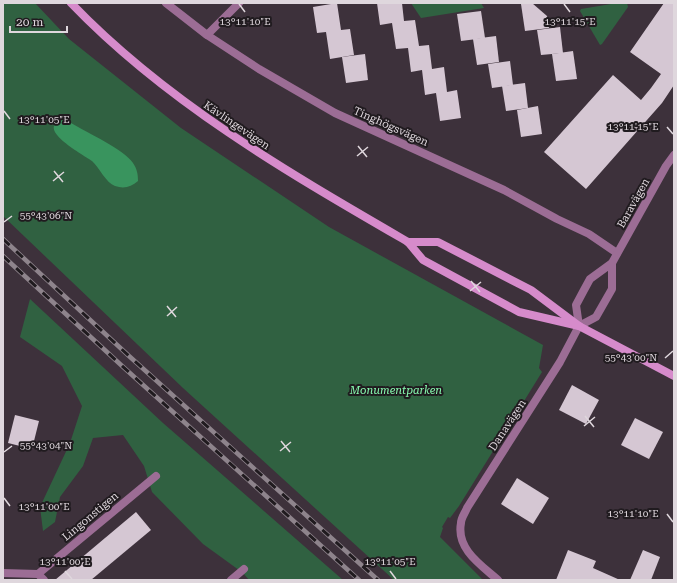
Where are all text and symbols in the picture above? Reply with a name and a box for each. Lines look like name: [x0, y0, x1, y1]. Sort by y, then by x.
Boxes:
scale bar: [10, 8, 67, 34]
text: 20 m: [16, 15, 43, 29]
text: 13°11'10"E: [219, 16, 271, 27]
text: 13°11'15"E: [544, 16, 596, 27]
street label: Kävlingevägen: [201, 98, 272, 152]
street label: Tinghögsvägen: [351, 104, 430, 149]
text: 13°11'05"E: [18, 114, 70, 125]
text: 13°11'15"E: [607, 121, 659, 132]
street label: Baravägen: [615, 176, 652, 230]
text: 55°43'06"N: [20, 210, 72, 221]
text: 55°43'00"N: [605, 352, 657, 363]
park label: Monumentparken: [349, 384, 442, 397]
street label: Danavägen: [486, 397, 529, 453]
text: 55°43'04"N: [20, 440, 72, 451]
street label: Lingonstigen: [60, 489, 121, 544]
text: 13°11'00"E: [18, 501, 70, 512]
text: 13°11'10"E: [607, 508, 659, 519]
text: 13°11'00"E: [39, 556, 91, 567]
text: 13°11'05"E: [364, 556, 416, 567]

